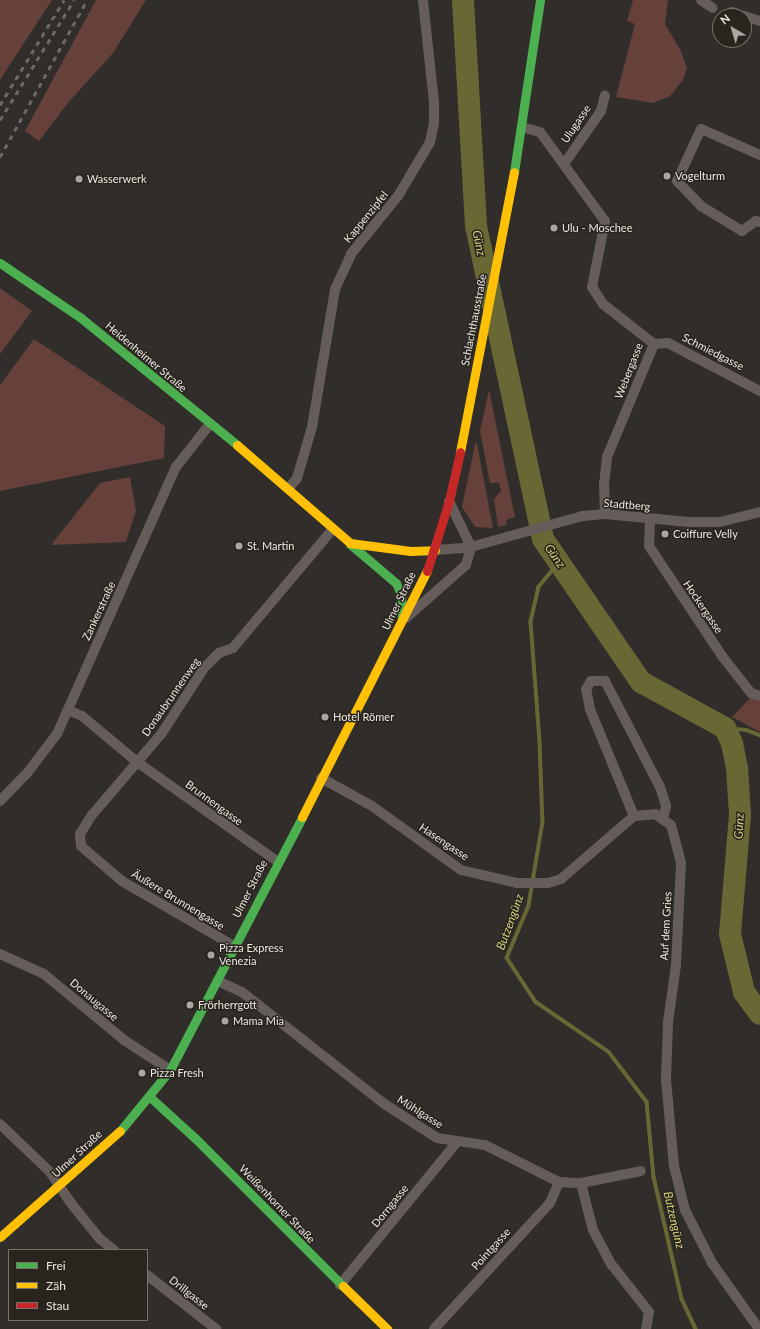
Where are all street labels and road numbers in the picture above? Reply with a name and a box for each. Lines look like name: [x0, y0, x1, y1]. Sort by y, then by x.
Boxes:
street label: Ulugasse: [558, 102, 594, 146]
street label: Kappenzipfel: [341, 188, 391, 246]
street label: Schlachthausstraße: [459, 273, 489, 367]
street label: Heidenheimer Straße: [103, 319, 189, 395]
street label: Schmiedgasse: [680, 331, 746, 373]
street label: Webergasse: [612, 341, 646, 401]
street label: Stadtberg: [603, 496, 651, 514]
street label: Ulmer Straße: [379, 570, 419, 632]
street label: Hockergasse: [680, 578, 726, 636]
street label: Zankerstraße: [80, 579, 118, 643]
street label: Donaubrunnenweg: [139, 655, 203, 739]
street label: Brunnengasse: [183, 778, 245, 828]
street label: Hasengasse: [417, 821, 471, 863]
street label: Ulmer Straße: [230, 858, 270, 920]
street label: Äußere Brunnengasse: [129, 867, 227, 933]
street label: Auf dem Gries: [658, 891, 674, 961]
street label: Donaugasse: [67, 976, 121, 1024]
street label: Mühlgasse: [395, 1093, 445, 1131]
street label: Ulmer Straße: [49, 1128, 105, 1180]
street label: Weißenhorner Straße: [236, 1162, 318, 1246]
street label: Dorngasse: [369, 1182, 411, 1230]
street label: Pointgasse: [469, 1225, 513, 1273]
street label: Drillgasse: [167, 1273, 211, 1313]

